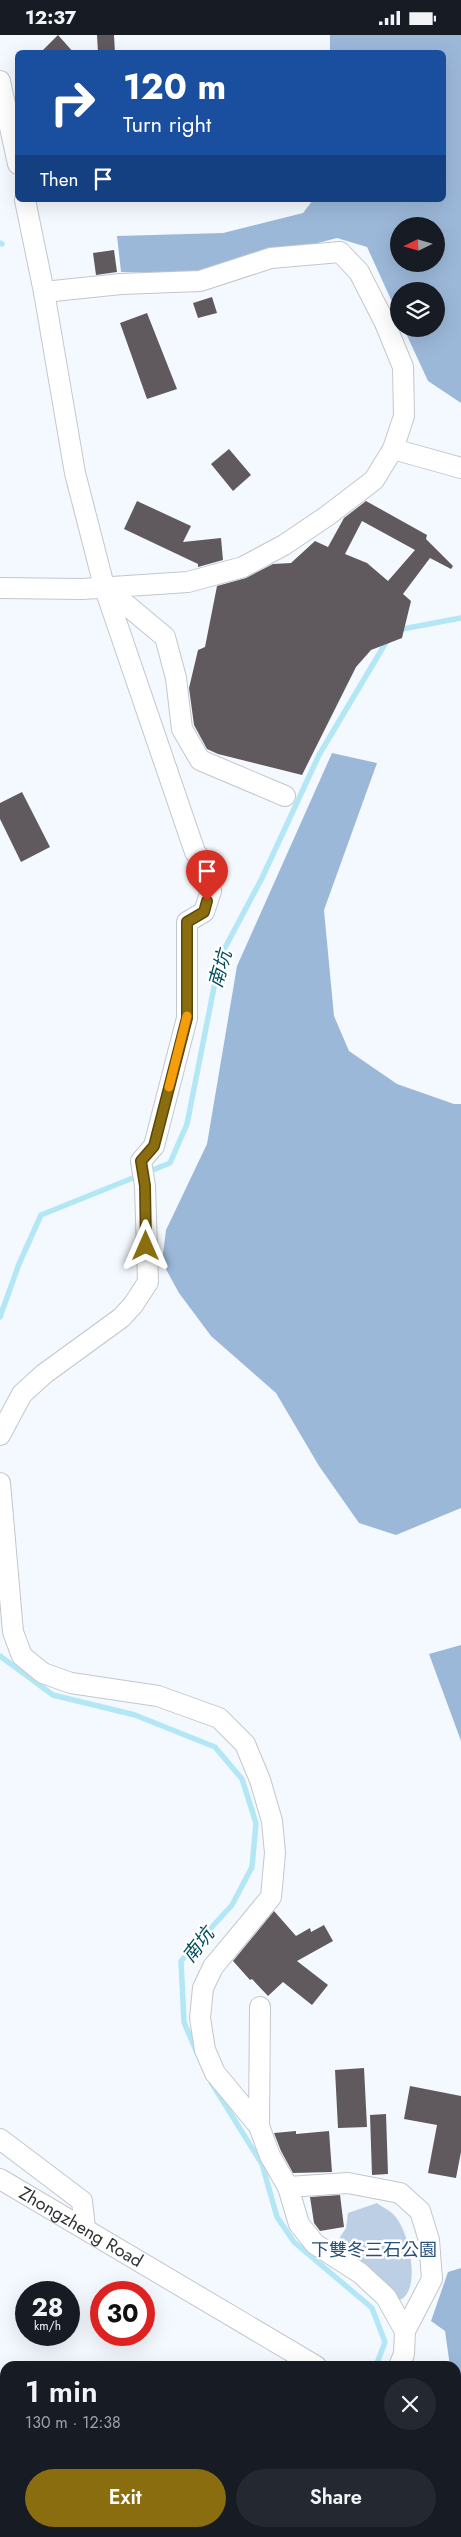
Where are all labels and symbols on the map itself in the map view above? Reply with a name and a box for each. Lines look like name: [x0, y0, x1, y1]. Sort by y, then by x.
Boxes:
north arrow: [390, 217, 445, 273]
pin: [186, 850, 228, 901]
water label: 南坑: [202, 944, 239, 991]
position arrow: [119, 1219, 171, 1271]
water label: 南坑: [176, 1919, 222, 1968]
street label: Zhongzheng Road: [14, 2180, 148, 2274]
park label: 下雙冬三石公園: [311, 2237, 437, 2263]
speed limit sign: 30: [90, 2281, 155, 2346]

